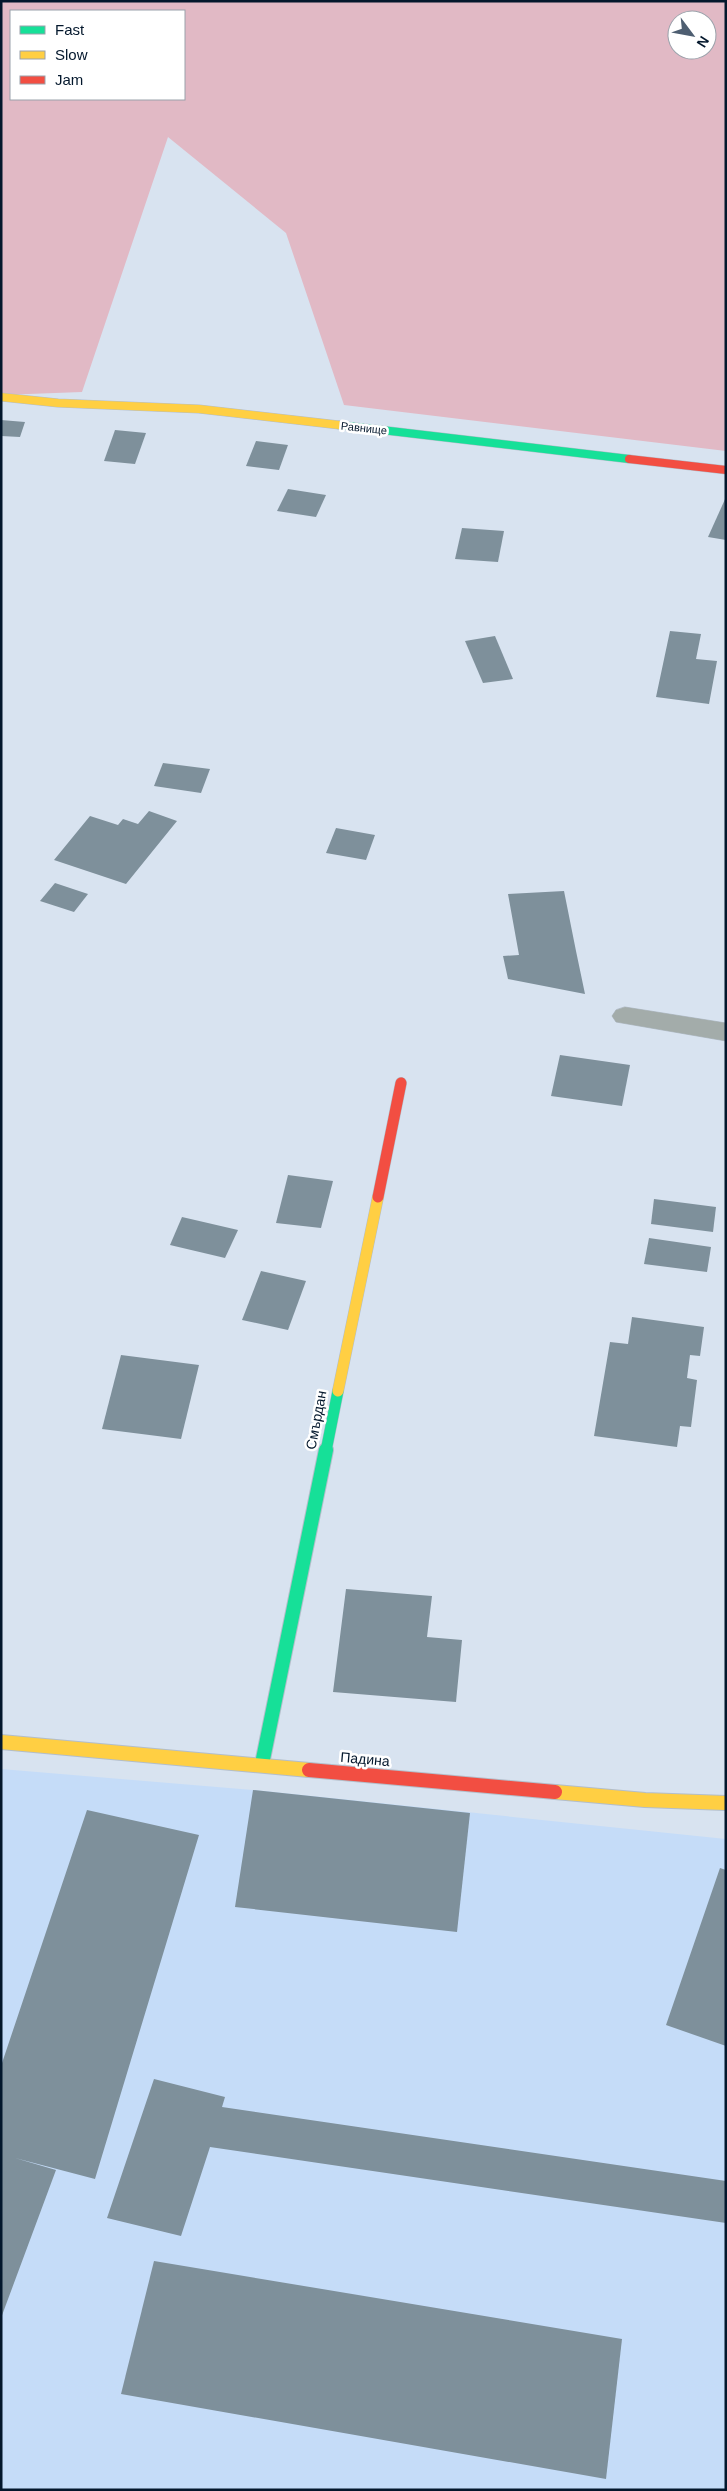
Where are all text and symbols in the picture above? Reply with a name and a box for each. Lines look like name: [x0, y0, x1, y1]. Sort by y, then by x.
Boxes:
legend: [10, 10, 185, 100]
north arrow: [667, 10, 717, 60]
text: Fast: [55, 21, 85, 38]
text: N: [694, 33, 712, 50]
text: Slow: [55, 46, 88, 63]
text: Jam: [55, 71, 83, 88]
street label: Равнище: [340, 420, 388, 436]
street label: Смърдан: [302, 1389, 330, 1451]
street label: Падина: [340, 1749, 390, 1769]

